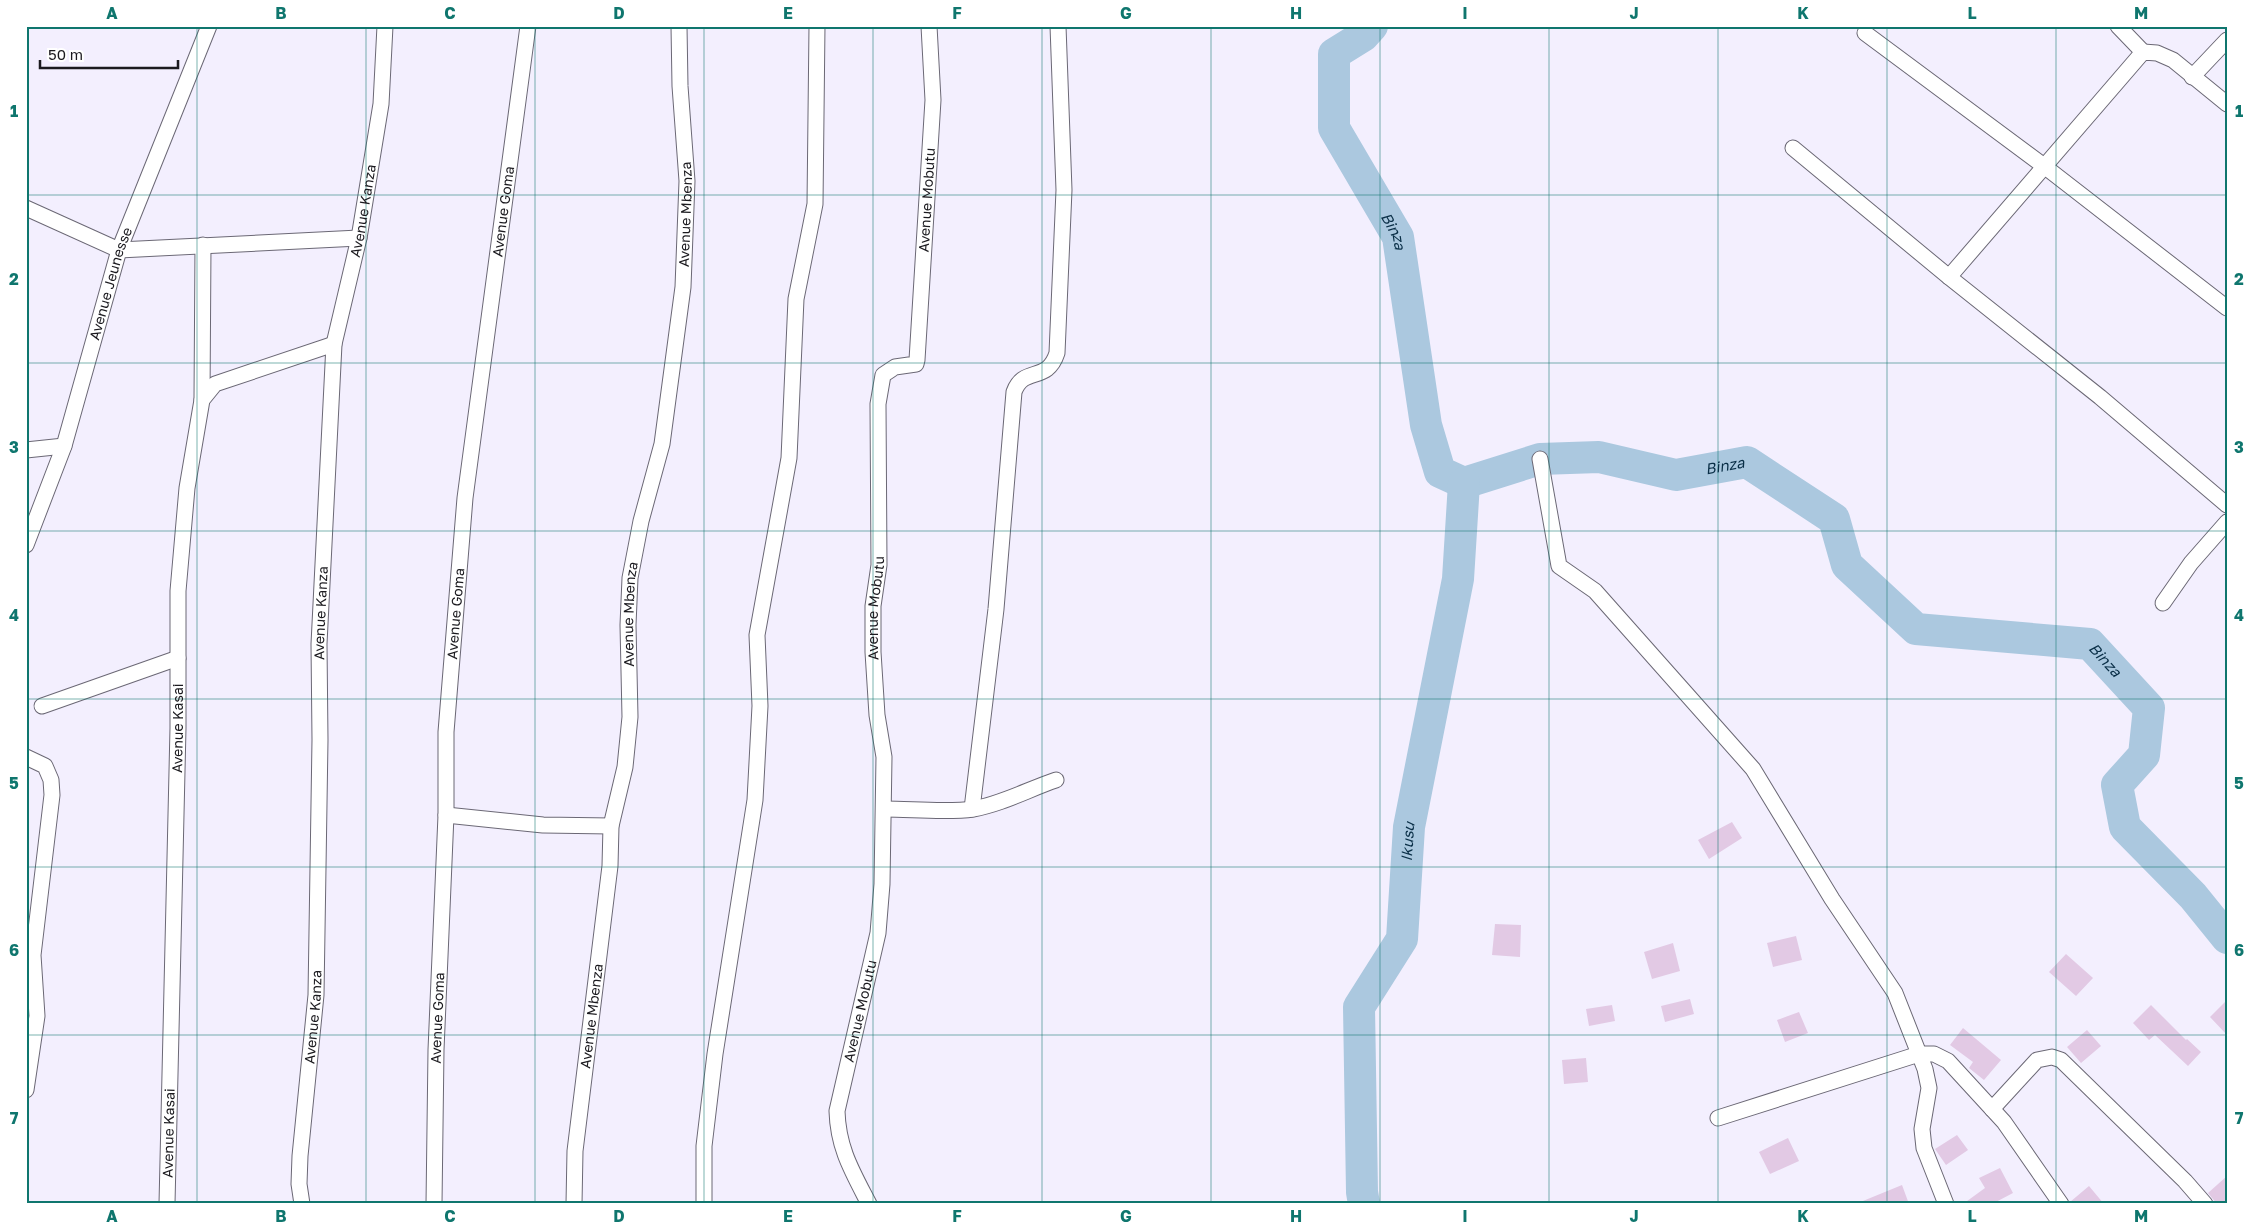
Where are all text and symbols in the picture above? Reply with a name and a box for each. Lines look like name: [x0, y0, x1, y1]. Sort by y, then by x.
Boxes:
text: A: [106, 3, 118, 23]
text: B: [275, 3, 287, 23]
text: C: [444, 3, 456, 23]
text: D: [613, 3, 625, 23]
text: E: [783, 3, 793, 23]
text: F: [952, 3, 962, 23]
text: G: [1120, 3, 1132, 23]
text: H: [1290, 3, 1302, 23]
text: I: [1462, 3, 1468, 23]
text: J: [1629, 3, 1639, 23]
text: K: [1797, 3, 1809, 23]
text: L: [1967, 3, 1977, 23]
text: M: [2134, 3, 2148, 23]
scale bar: [40, 38, 178, 70]
text: 50 m: [48, 45, 83, 63]
text: 1: [10, 101, 18, 121]
text: 1: [2235, 101, 2243, 121]
street label: Avenue Mobutu: [915, 147, 938, 253]
street label: Avenue Mbenza: [675, 161, 695, 267]
street label: Avenue Kanza: [346, 163, 379, 259]
street label: Avenue Goma: [488, 165, 517, 258]
water label: Binza: [1378, 209, 1410, 251]
street label: Avenue Jeunesse: [85, 224, 135, 342]
text: 2: [9, 269, 19, 289]
text: 2: [2234, 269, 2244, 289]
text: 3: [9, 437, 19, 457]
text: 3: [2234, 437, 2244, 457]
water label: Binza: [1704, 453, 1746, 477]
street label: Avenue Mobutu: [864, 556, 887, 661]
street label: Avenue Mbenza: [619, 560, 641, 667]
street label: Avenue Kanza: [310, 566, 331, 660]
street label: Avenue Goma: [443, 567, 467, 660]
text: 4: [9, 605, 19, 625]
text: 4: [2234, 605, 2244, 625]
water label: Binza: [2086, 639, 2126, 680]
street label: Avenue Kasai: [168, 683, 186, 773]
text: 5: [9, 773, 19, 793]
text: 5: [2234, 773, 2244, 793]
water label: Ikusu: [1397, 819, 1418, 862]
text: 6: [9, 940, 19, 960]
text: 6: [2234, 940, 2244, 960]
street label: Avenue Mobutu: [840, 958, 880, 1064]
street label: Avenue Mbenza: [576, 963, 606, 1069]
street label: Avenue Kanza: [300, 970, 324, 1065]
street label: Avenue Goma: [427, 972, 447, 1064]
street label: Avenue Kasai: [159, 1088, 178, 1178]
text: 7: [10, 1108, 19, 1128]
text: 7: [2235, 1108, 2244, 1128]
text: A: [106, 1206, 118, 1226]
text: B: [275, 1206, 287, 1226]
text: C: [444, 1206, 456, 1226]
text: D: [613, 1206, 625, 1226]
text: E: [783, 1206, 793, 1226]
text: F: [952, 1206, 962, 1226]
text: G: [1120, 1206, 1132, 1226]
text: H: [1290, 1206, 1302, 1226]
text: I: [1462, 1206, 1468, 1226]
text: J: [1629, 1206, 1639, 1226]
text: K: [1797, 1206, 1809, 1226]
text: L: [1967, 1206, 1977, 1226]
text: M: [2134, 1206, 2148, 1226]

